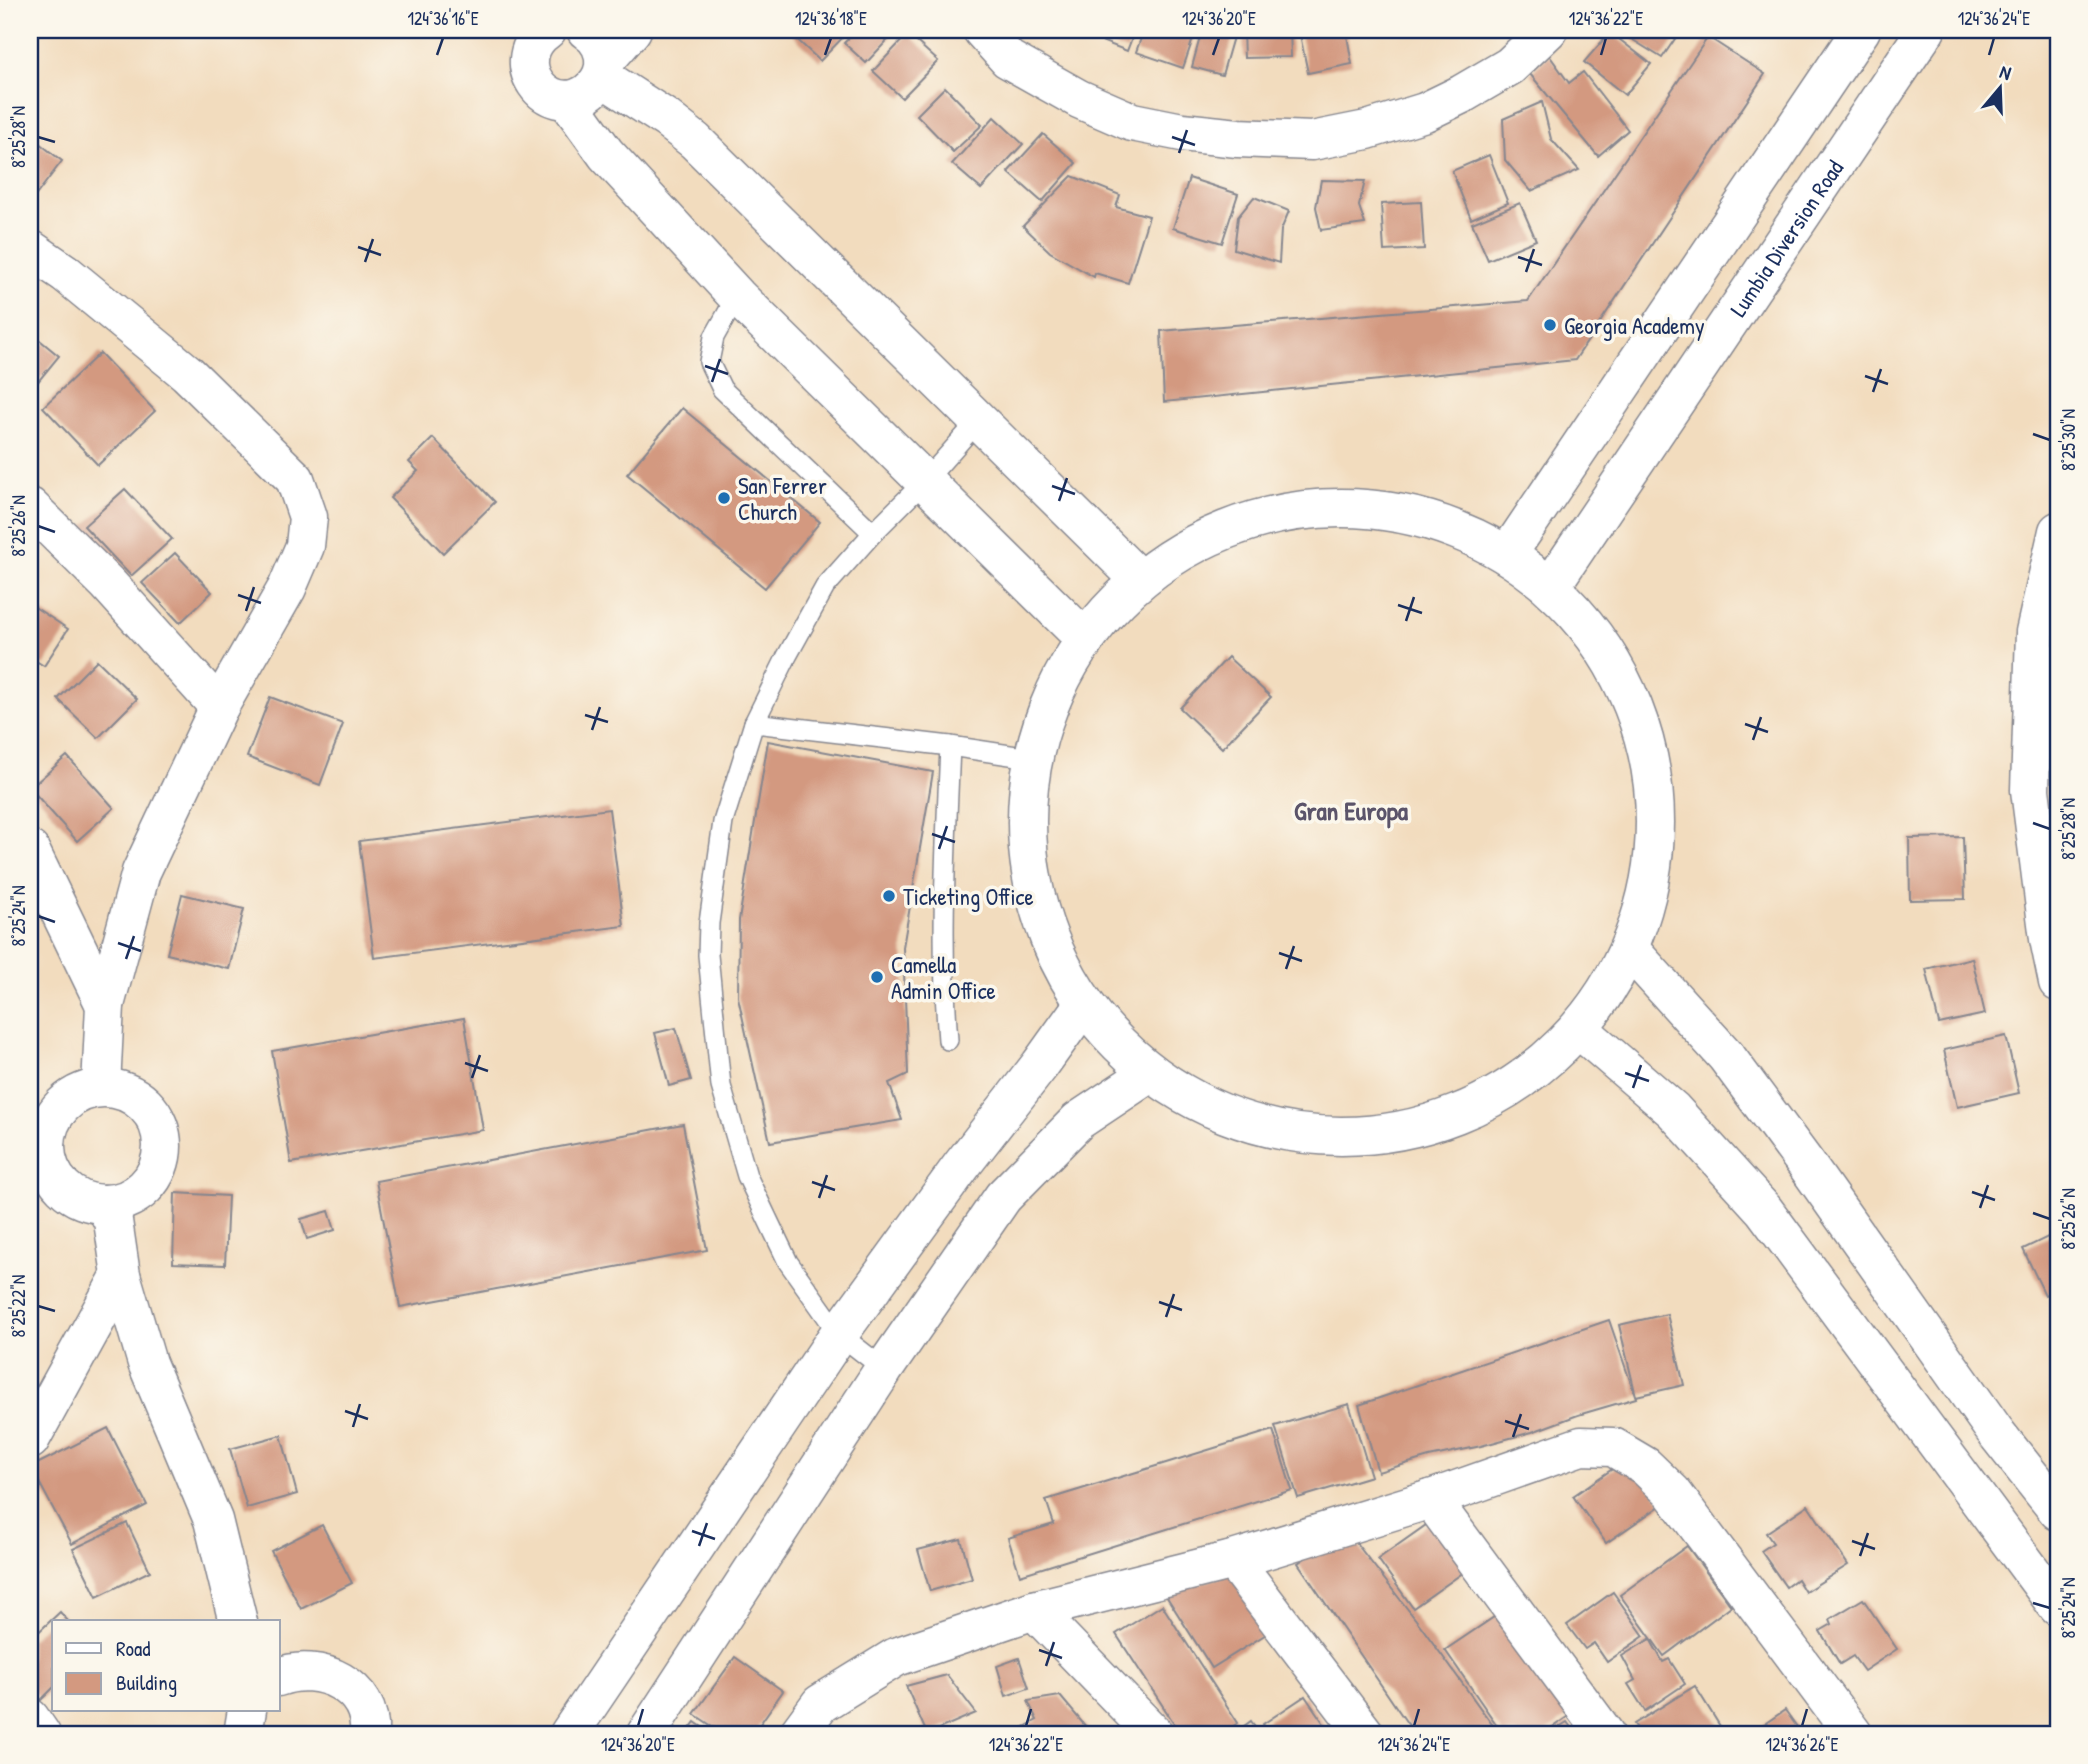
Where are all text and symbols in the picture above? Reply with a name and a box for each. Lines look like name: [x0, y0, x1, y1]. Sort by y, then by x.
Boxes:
text: 124°36'16"E: [407, 6, 479, 31]
text: 124°36'18"E: [795, 6, 867, 31]
text: 124°36'20"E: [1182, 6, 1256, 31]
text: 124°36'22"E: [1569, 6, 1643, 31]
text: 124°36'24"E: [1958, 6, 2030, 31]
north arrow: [1966, 52, 2036, 122]
text: N: [1997, 58, 2015, 86]
text: 8°25'28"N: [6, 106, 31, 168]
street label: Lumbia Diversion Road: [1722, 153, 1850, 322]
place label: Georgia Academy: [1564, 310, 1705, 341]
marker: Georgia Academy: [1542, 317, 1558, 333]
text: 8°25'30"N: [2056, 409, 2081, 471]
place label: San Ferrer Church: [738, 470, 827, 527]
marker: San Ferrer Church: [716, 490, 732, 506]
text: 8°25'26"N: [6, 495, 31, 557]
district label: Gran Europa: [1294, 793, 1409, 829]
text: 8°25'28"N: [2056, 798, 2081, 860]
place label: Ticketing Office: [903, 881, 1034, 912]
text: 8°25'24"N: [6, 885, 31, 947]
marker: Ticketing Office: [881, 888, 897, 904]
place label: Camella Admin Office: [891, 949, 996, 1006]
marker: Camella Admin Office: [869, 969, 885, 985]
text: 8°25'26"N: [2056, 1188, 2081, 1250]
text: 8°25'22"N: [6, 1275, 31, 1337]
text: 8°25'24"N: [2056, 1577, 2081, 1639]
legend: [52, 1620, 280, 1712]
text: Road: [116, 1634, 150, 1663]
text: Building: [116, 1668, 177, 1697]
text: 124°36'20"E: [601, 1732, 675, 1757]
text: 124°36'22"E: [989, 1732, 1063, 1757]
text: 124°36'24"E: [1378, 1732, 1450, 1757]
text: 124°36'26"E: [1765, 1732, 1839, 1757]

